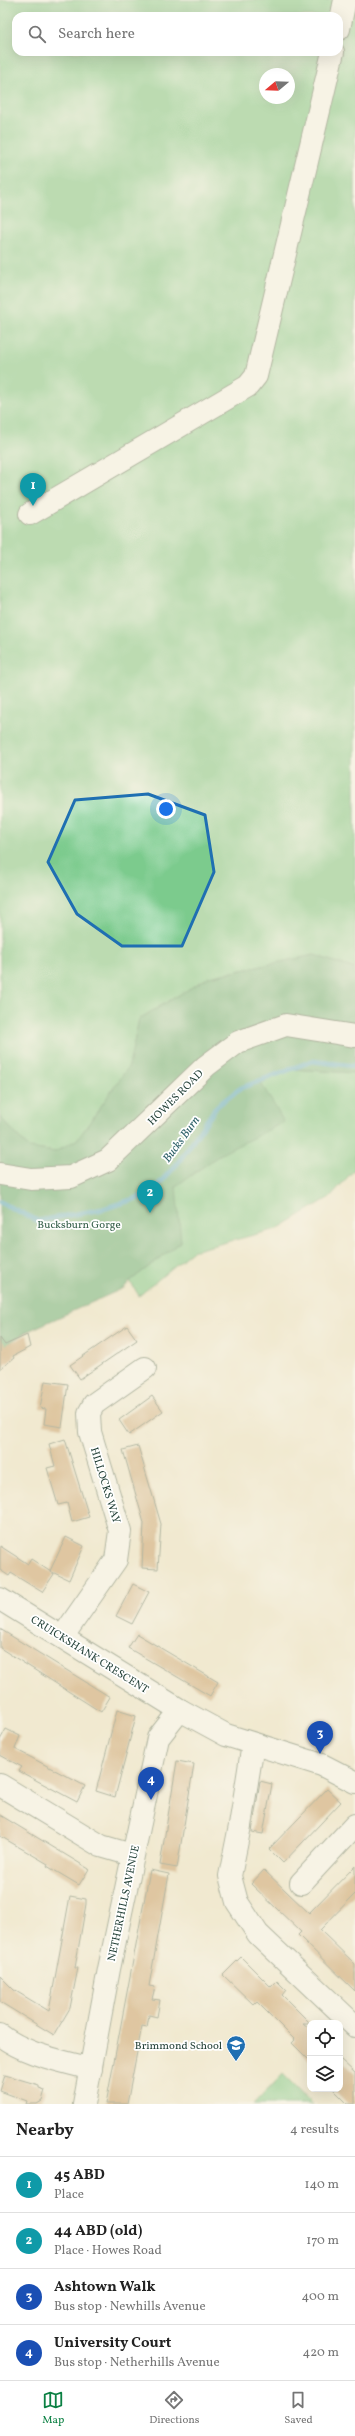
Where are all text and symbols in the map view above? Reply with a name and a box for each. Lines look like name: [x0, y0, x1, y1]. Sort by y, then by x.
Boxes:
search box: [12, 12, 343, 56]
icon: search: [26, 23, 48, 45]
text: Search here: [58, 24, 135, 45]
north arrow: [259, 68, 295, 104]
pin: 1: [20, 473, 46, 506]
your location: [156, 799, 176, 819]
street label: HOWES ROAD: [145, 1067, 207, 1129]
water label: Bucks Burn: [160, 1113, 204, 1166]
pin: 2: [137, 1180, 163, 1213]
park label: Bucksburn Gorge: [37, 1218, 121, 1233]
street label: HILLOCKS WAY: [86, 1446, 123, 1525]
street label: CRUICKSHANK CRESCENT: [27, 1613, 151, 1698]
pin: 3: [307, 1721, 333, 1754]
pin: 4: [138, 1767, 164, 1800]
street label: NETHERHILLS AVENUE: [105, 1843, 144, 1963]
map controls: [307, 2020, 343, 2092]
button: locate: [307, 2020, 343, 2056]
school or university icon: Brimmond School: [225, 2034, 247, 2062]
place label: Brimmond School: [135, 2039, 222, 2054]
button: layers: [307, 2056, 343, 2092]
text: Nearby: [16, 2119, 74, 2142]
text: 4 results: [290, 2121, 339, 2139]
text: 45 ABD: [54, 2165, 105, 2186]
text: 1: [26, 2176, 32, 2194]
text: 140 m: [305, 2176, 339, 2194]
text: Place: [54, 2186, 84, 2204]
text: 44 ABD (old): [54, 2221, 142, 2242]
text: 2: [26, 2232, 32, 2250]
text: 170 m: [306, 2232, 339, 2250]
text: Place · Howes Road: [54, 2242, 162, 2260]
text: Ashtown Walk: [54, 2277, 156, 2298]
text: 3: [26, 2288, 32, 2306]
text: 400 m: [302, 2288, 339, 2306]
text: Bus stop · Newhills Avenue: [54, 2298, 206, 2316]
text: University Court: [54, 2333, 171, 2354]
text: 4: [25, 2344, 33, 2362]
text: 420 m: [302, 2344, 339, 2362]
text: Bus stop · Netherhills Avenue: [54, 2354, 220, 2372]
tab: Map: [42, 2389, 64, 2428]
tab: Directions: [149, 2389, 200, 2428]
tab: Saved: [284, 2389, 313, 2428]

